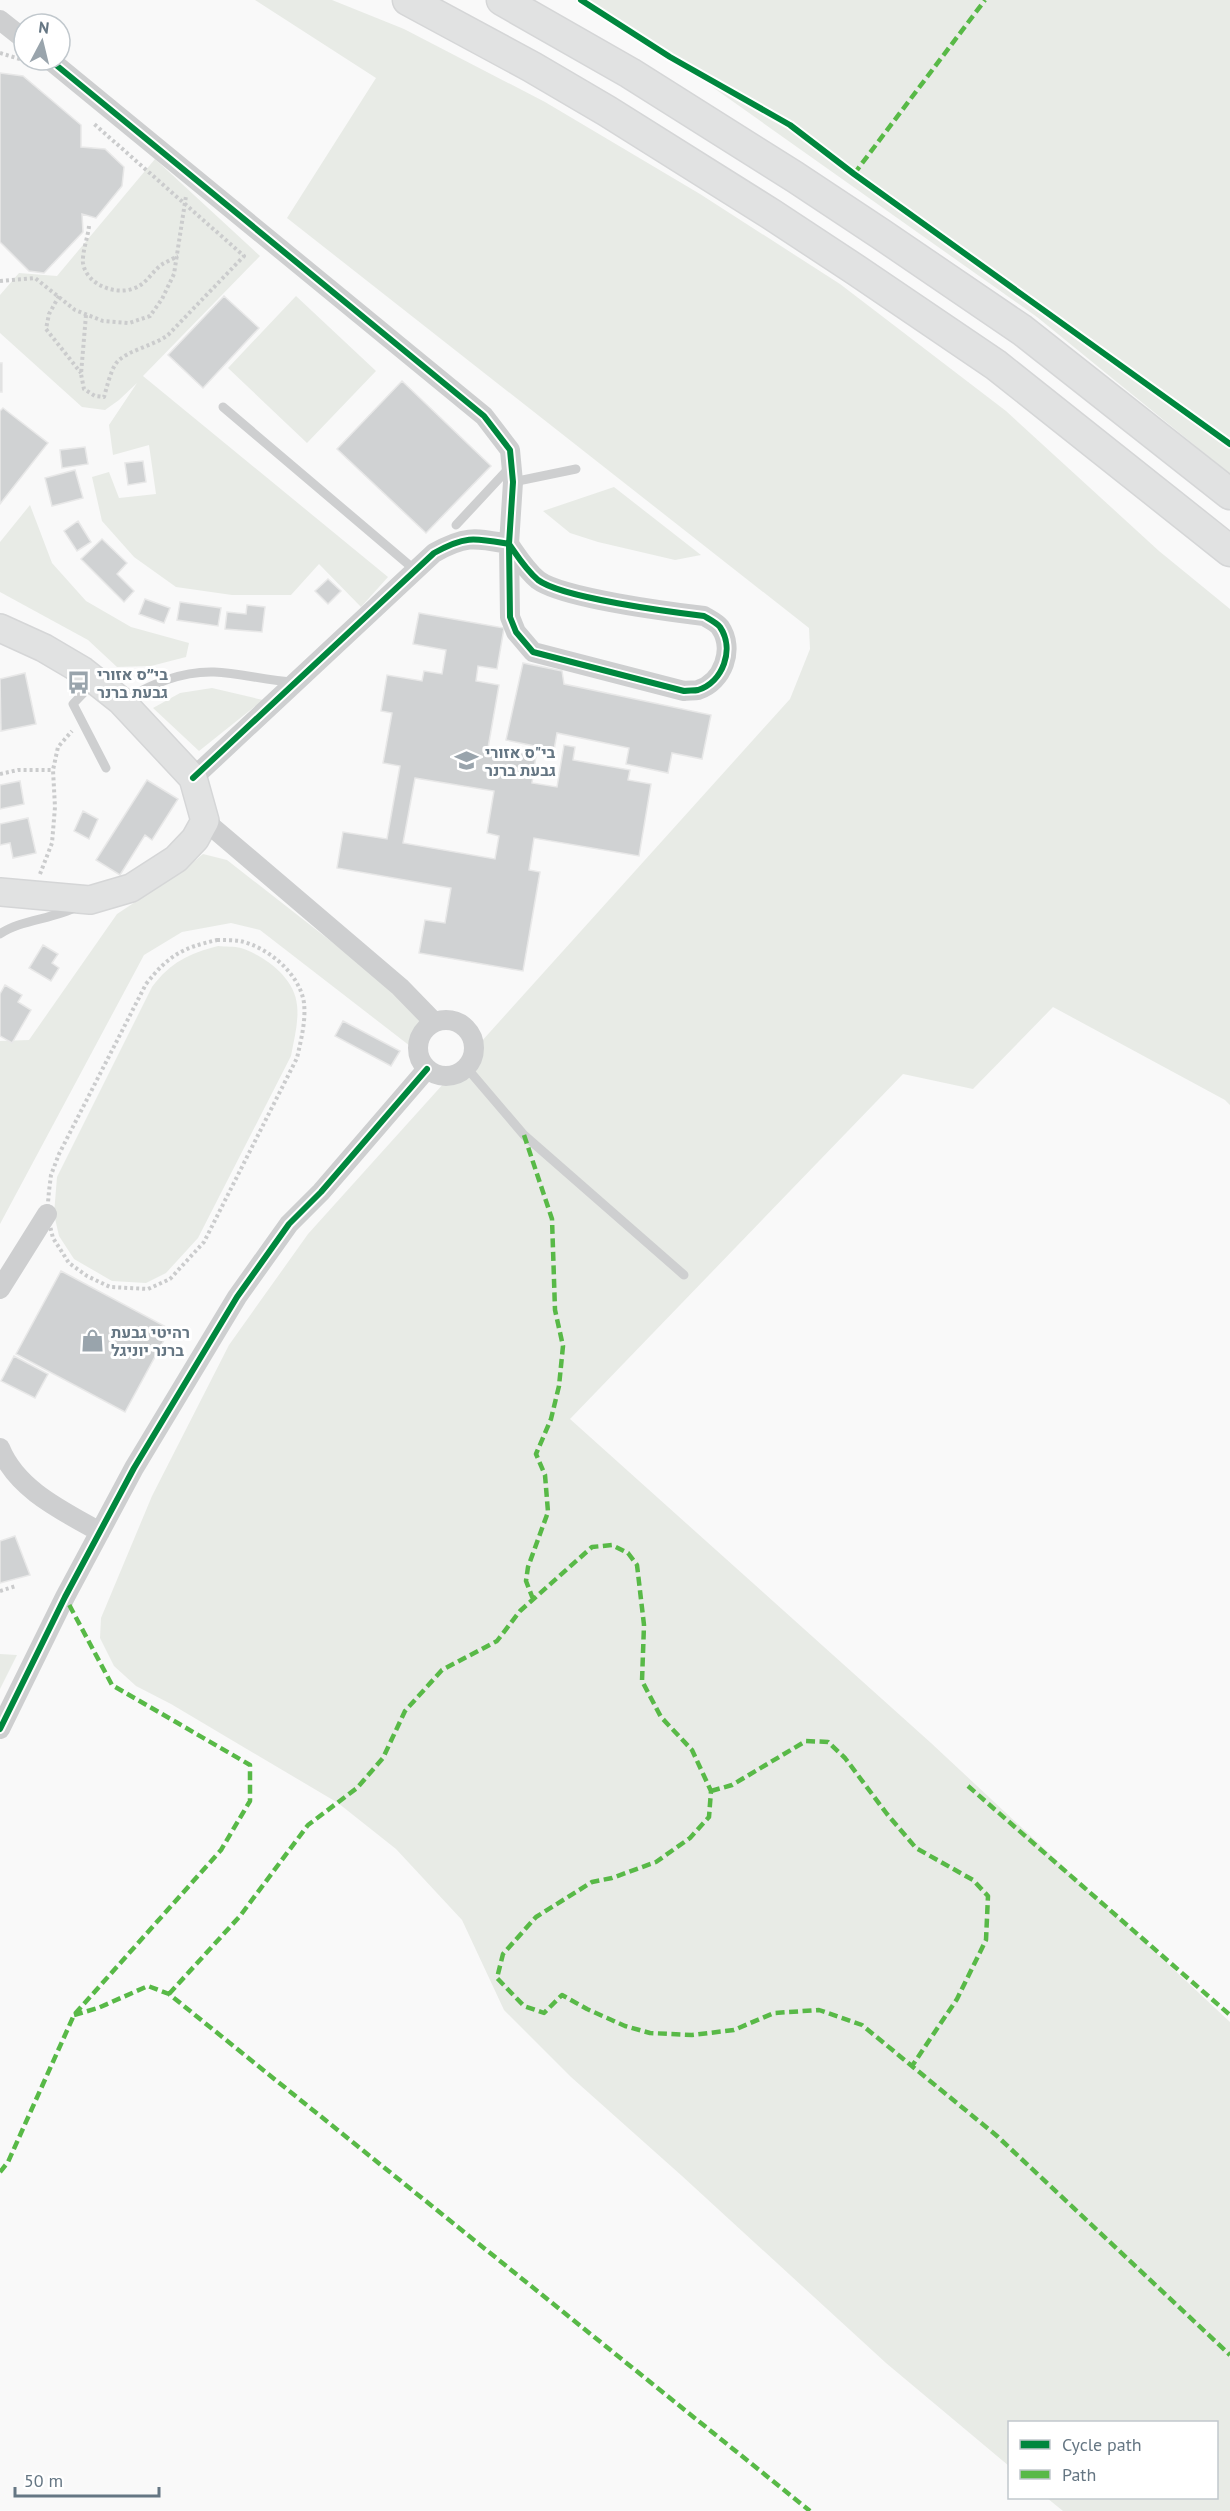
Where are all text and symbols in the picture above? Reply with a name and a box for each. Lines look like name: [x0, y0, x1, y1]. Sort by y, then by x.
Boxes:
north arrow: [12, 12, 72, 72]
text: N: [37, 17, 50, 38]
place label: בי״ס אזורי גבעת ברנר: [97, 664, 168, 702]
bus stop icon: בי״ס אזורי גבעת ברנר: [66, 670, 92, 696]
place label: בי"ס אזורי גבעת ברנר: [485, 742, 556, 780]
school or university icon: בי"ס אזורי גבעת ברנר: [454, 748, 480, 774]
place label: רהיטי גבעת ברנר יוניגל: [111, 1322, 190, 1360]
shop icon: רהיטי גבעת ברנר יוניגל: [80, 1328, 106, 1354]
legend: [1008, 2421, 1218, 2499]
text: Cycle path: [1062, 2433, 1142, 2456]
scale bar: [15, 2460, 159, 2498]
text: Path: [1062, 2463, 1096, 2486]
text: 50 m: [24, 2469, 63, 2492]

